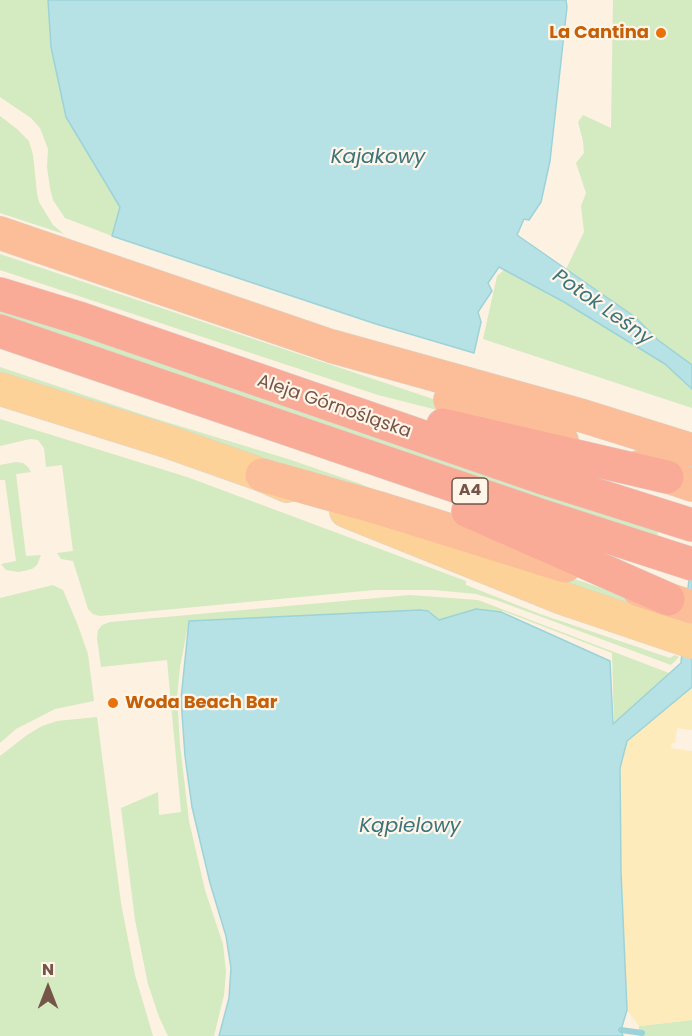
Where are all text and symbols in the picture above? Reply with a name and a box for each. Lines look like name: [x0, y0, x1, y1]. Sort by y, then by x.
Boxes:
place label: La Cantina: [549, 22, 649, 44]
marker: La Cantina: [654, 26, 668, 40]
water label: Kajakowy: [331, 146, 425, 170]
water label: Potok Leśny: [547, 265, 657, 351]
street label: Aleja Górnośląska: [254, 371, 414, 443]
road number: A4: [452, 478, 488, 504]
place label: Woda Beach Bar: [125, 692, 277, 714]
marker: Woda Beach Bar: [106, 696, 120, 710]
water label: Kąpielowy: [359, 815, 461, 839]
north arrow: [18, 958, 78, 1018]
text: N: [42, 958, 54, 981]

